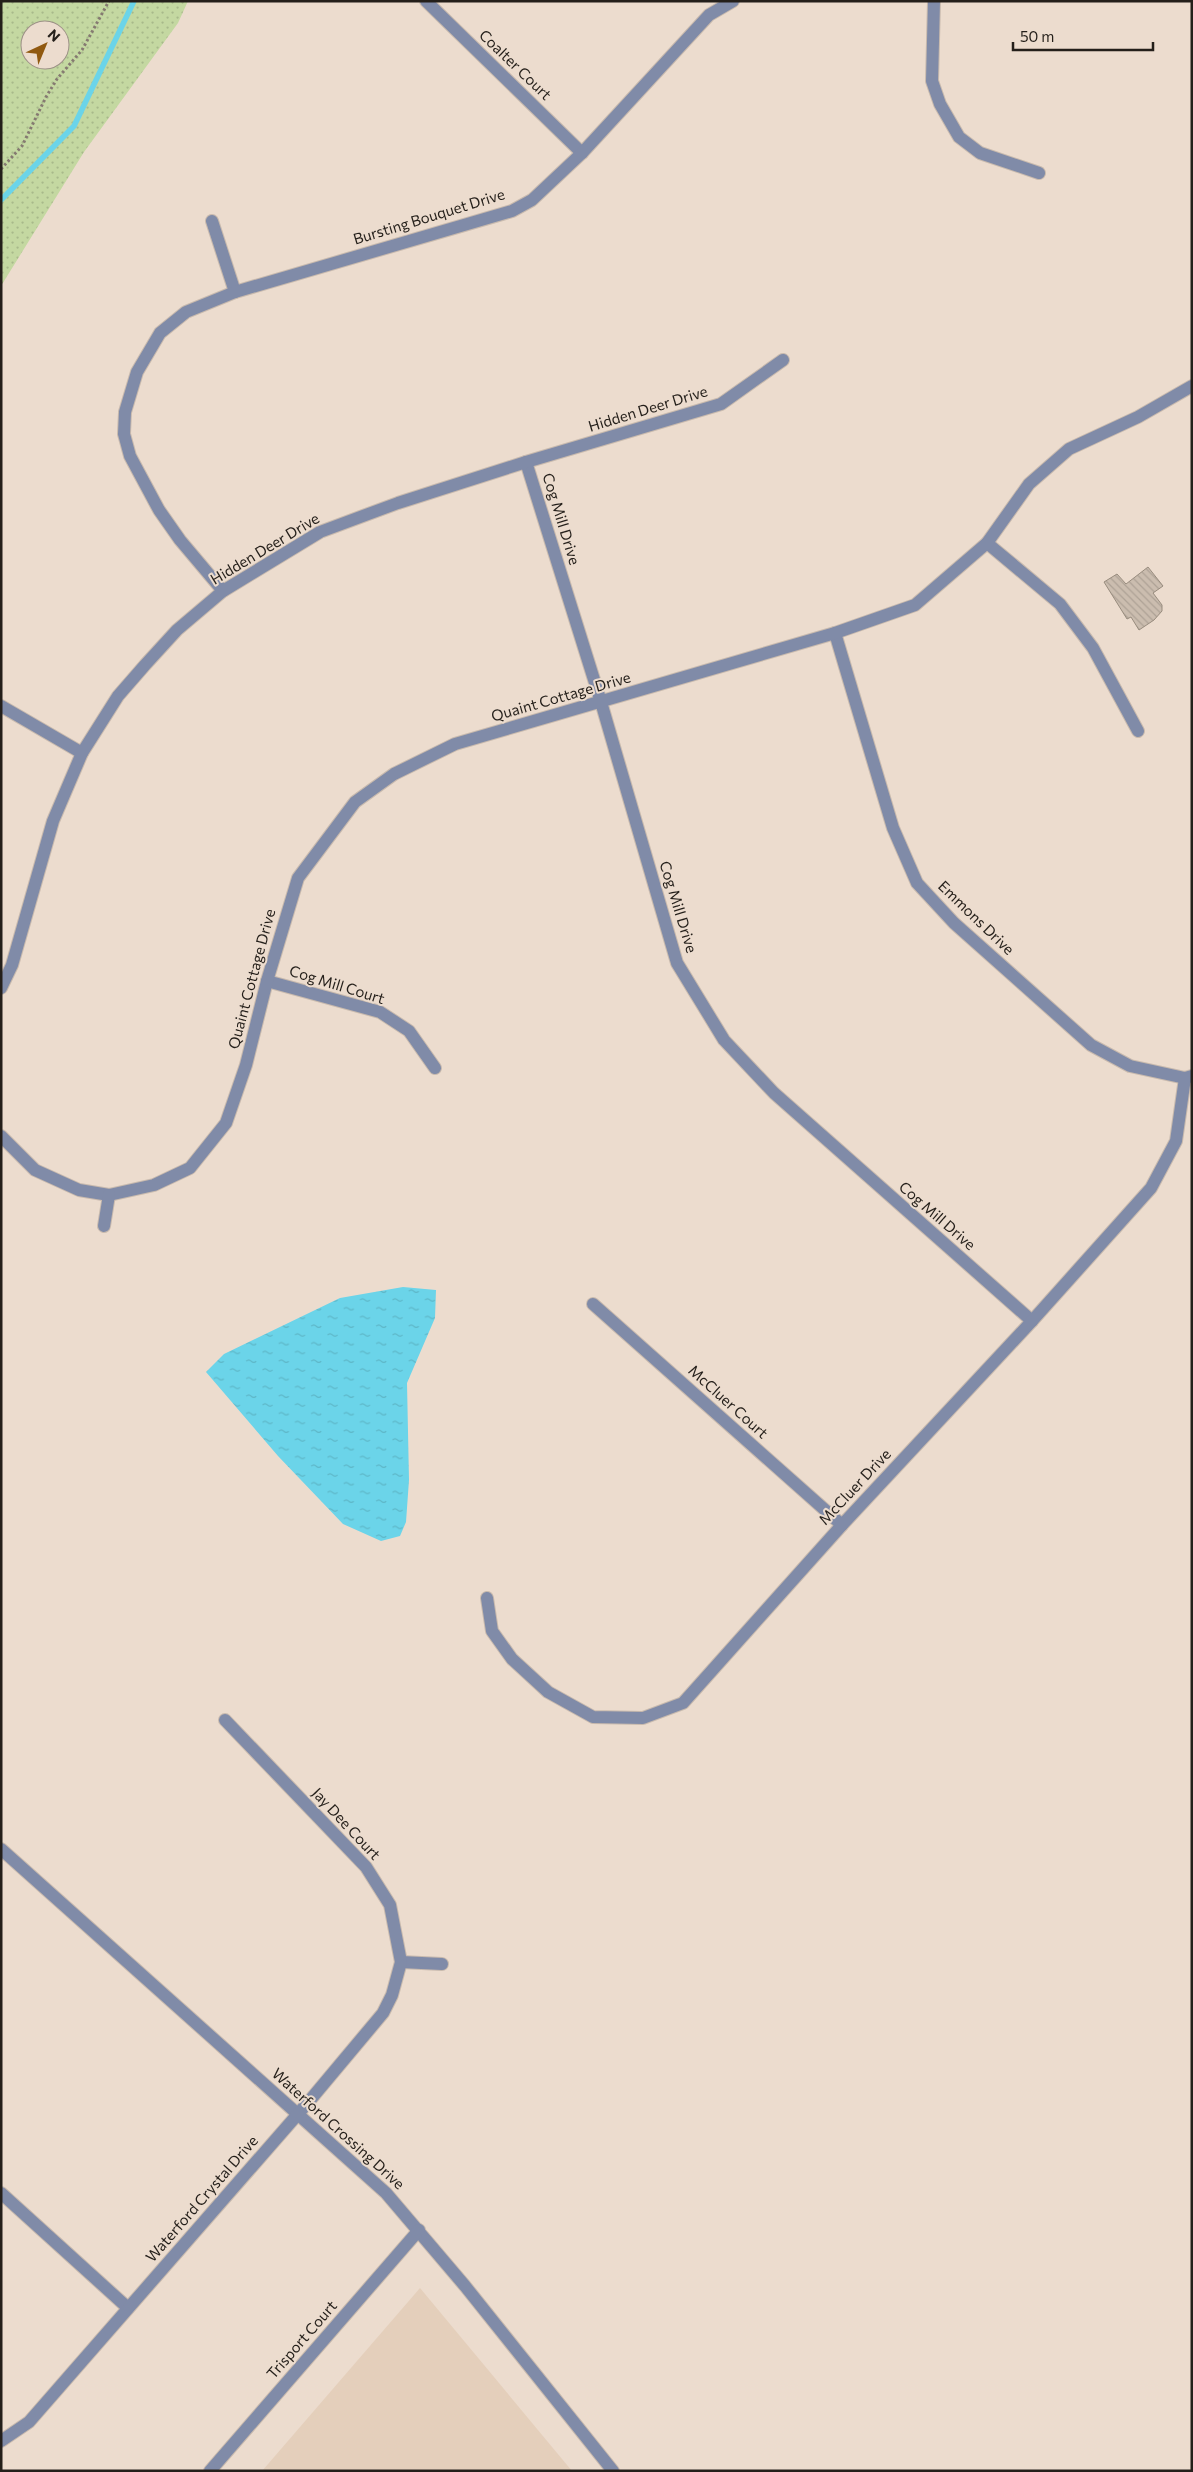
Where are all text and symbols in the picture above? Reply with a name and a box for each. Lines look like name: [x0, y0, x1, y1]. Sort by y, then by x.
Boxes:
north arrow: [20, 20, 70, 70]
scale bar: [1013, 20, 1153, 52]
street label: Coalter Court: [476, 25, 556, 103]
text: N: [45, 26, 64, 45]
text: 50 m: [1020, 27, 1054, 45]
street label: Bursting Bouquet Drive: [351, 184, 507, 248]
street label: Hidden Deer Drive: [586, 381, 710, 435]
street label: Cog Mill Drive: [539, 471, 585, 567]
street label: Hidden Deer Drive: [207, 509, 322, 588]
street label: Quaint Cottage Drive: [489, 667, 633, 725]
street label: Cog Mill Drive: [656, 859, 702, 955]
street label: Emmons Drive: [935, 877, 1018, 958]
street label: Quaint Cottage Drive: [224, 907, 278, 1051]
street label: Cog Mill Court: [287, 961, 387, 1007]
street label: Cog Mill Drive: [896, 1177, 980, 1253]
street label: McCluer Court: [685, 1361, 772, 1442]
street label: McCluer Drive: [815, 1445, 894, 1528]
street label: Jay Dee Court: [309, 1783, 385, 1863]
street label: Waterford Crossing Drive: [269, 2064, 409, 2193]
street label: Waterford Crystal Drive: [141, 2131, 261, 2265]
street label: Trisport Court: [262, 2297, 340, 2382]

